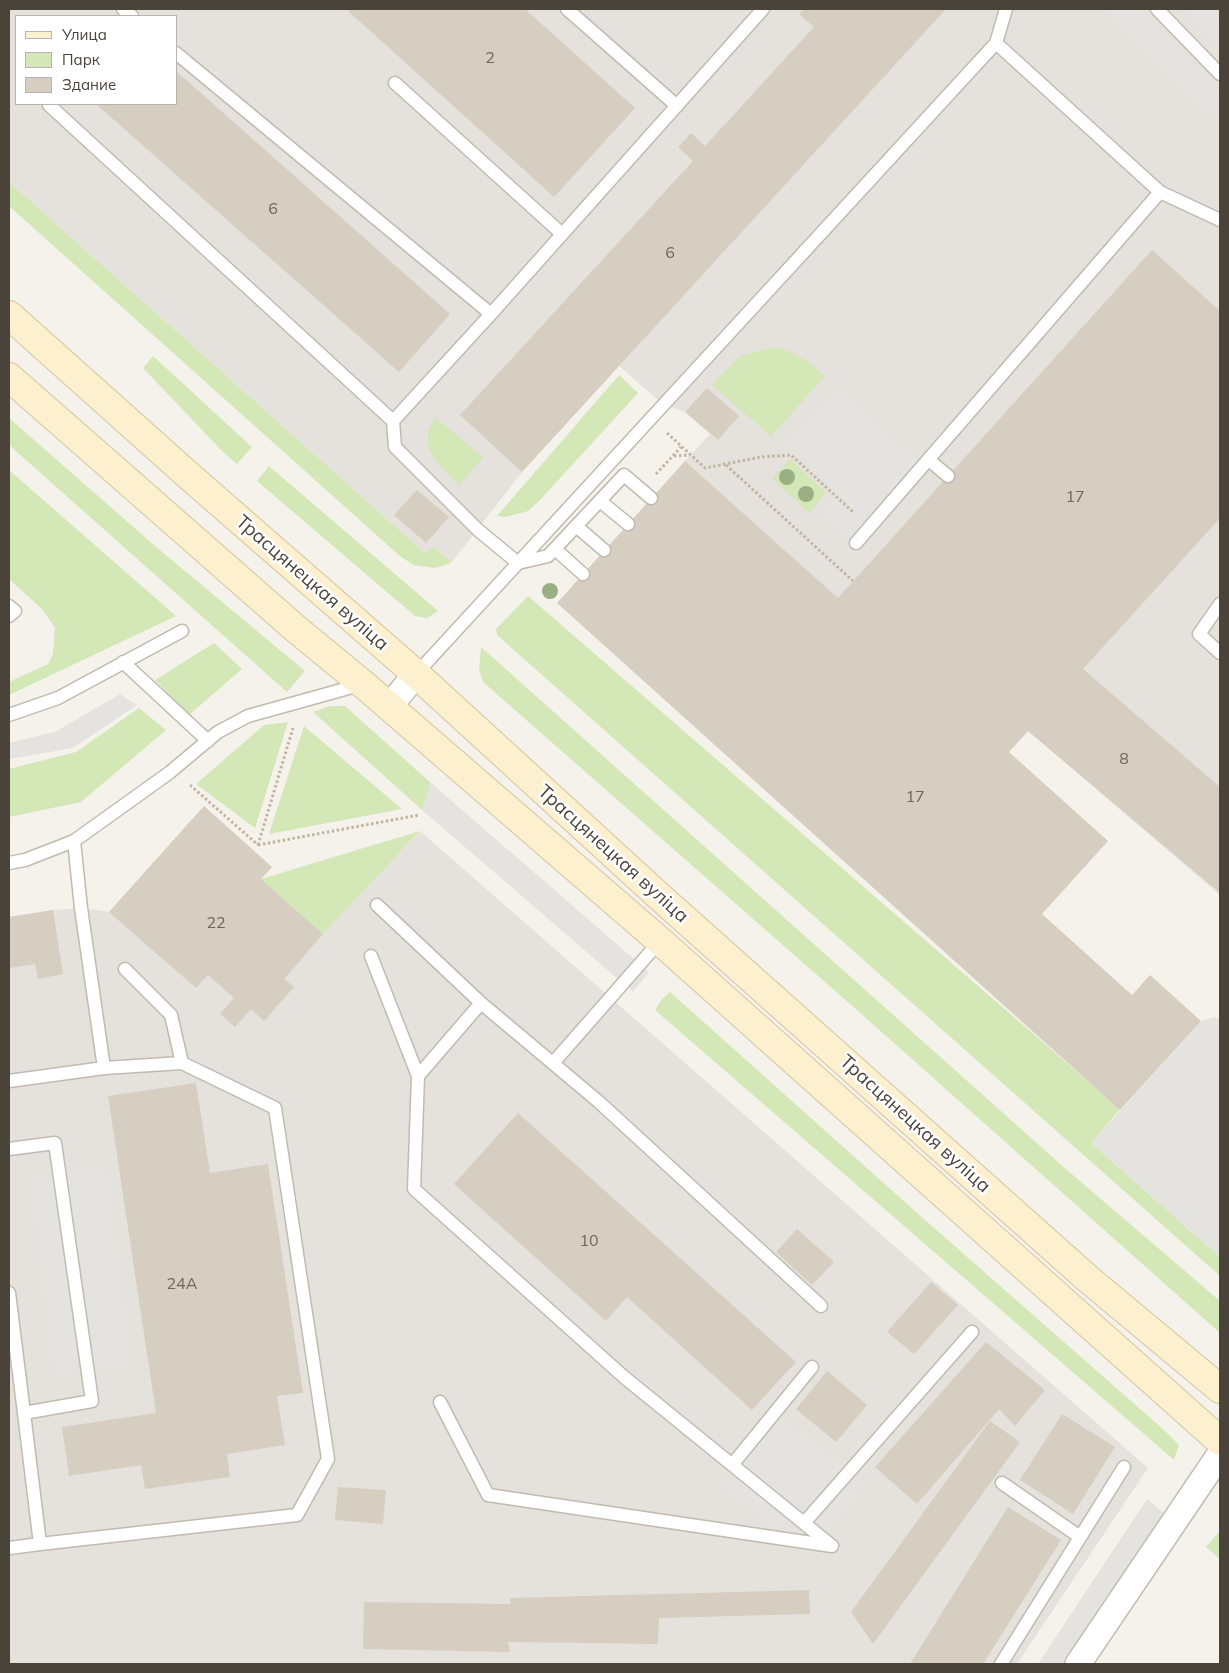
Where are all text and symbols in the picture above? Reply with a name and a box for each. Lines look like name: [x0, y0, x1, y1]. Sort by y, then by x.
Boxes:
legend: [15, 15, 178, 105]
text: Улица: [62, 25, 107, 44]
house number: 2: [485, 48, 495, 68]
text: Парк: [62, 50, 100, 69]
text: Здание: [62, 75, 116, 94]
house number: 6: [268, 199, 278, 219]
house number: 6: [665, 243, 675, 263]
house number: 17: [1065, 487, 1085, 507]
street label: Трасцянецкая вуліца: [231, 510, 393, 656]
house number: 8: [1119, 749, 1129, 769]
street label: Трасцянецкая вуліца: [533, 780, 693, 928]
house number: 17: [905, 787, 925, 807]
house number: 22: [206, 913, 226, 933]
street label: Трасцянецкая вуліца: [835, 1050, 995, 1198]
house number: 10: [579, 1231, 599, 1251]
house number: 24А: [167, 1274, 197, 1294]

